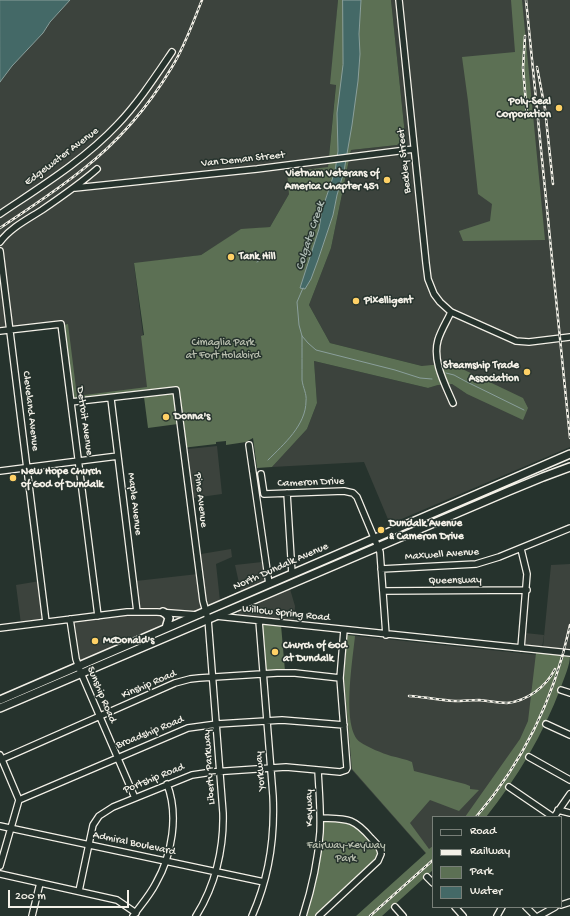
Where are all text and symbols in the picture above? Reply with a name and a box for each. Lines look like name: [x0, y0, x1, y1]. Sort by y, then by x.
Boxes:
place label: Poly-Seal Corporation: [496, 95, 551, 121]
marker: Poly-Seal Corporation: [554, 103, 564, 113]
street label: Edgewater Avenue: [22, 125, 102, 189]
street label: Beckley Street: [395, 128, 415, 194]
street label: Van Deman Street: [201, 149, 285, 171]
place label: Vietnam Veterans of America Chapter 451: [285, 167, 379, 193]
marker: Vietnam Veterans of America Chapter 451: [382, 175, 392, 185]
water label: Colgate Creek: [293, 200, 329, 272]
place label: Tank Hill: [239, 250, 276, 264]
marker: Tank Hill: [226, 252, 236, 262]
place label: Pixelligent: [364, 294, 413, 308]
marker: Pixelligent: [351, 296, 361, 306]
park label: Cimaglia Park at Fort Holabird: [186, 336, 260, 362]
place label: Steamship Trade Association: [443, 359, 519, 385]
marker: Steamship Trade Association: [522, 367, 532, 377]
street label: Cleveland Avenue: [19, 370, 41, 452]
street label: Detroit Avenue: [73, 386, 95, 456]
place label: Donna's: [174, 410, 210, 424]
marker: Donna's: [161, 412, 171, 422]
place label: New Hope Church of God of Dundalk: [21, 465, 104, 491]
street label: Maple Avenue: [124, 472, 144, 536]
street label: Pine Avenue: [190, 472, 210, 528]
marker: New Hope Church of God of Dundalk: [8, 473, 18, 483]
street label: Cameron Drive: [277, 475, 345, 491]
place label: Dundalk Avenue & Cameron Drive: [389, 517, 464, 543]
marker: Dundalk Avenue & Cameron Drive: [376, 525, 386, 535]
street label: North Dundalk Avenue: [231, 540, 331, 594]
street label: Maxwell Avenue: [405, 546, 479, 564]
street label: Queensway: [428, 574, 482, 588]
street label: Willow Spring Road: [241, 603, 331, 625]
place label: McDonald's: [103, 634, 154, 648]
marker: McDonald's: [90, 636, 100, 646]
place label: Church of God at Dundalk: [283, 639, 347, 665]
marker: Church of God at Dundalk: [270, 647, 280, 657]
street label: Sunship Road: [83, 665, 119, 725]
street label: Kinship Road: [120, 668, 178, 702]
street label: Broadship Road: [114, 713, 186, 753]
street label: Liberty Parkway: [201, 729, 219, 805]
street label: Yorkway: [253, 751, 269, 791]
street label: Portship Road: [122, 761, 186, 797]
street label: Keyway: [303, 789, 317, 827]
legend: [432, 816, 562, 908]
text: Road: [470, 825, 496, 839]
street label: Admiral Boulevard: [92, 829, 176, 859]
park label: Fairway-Keyway Park: [307, 839, 385, 865]
text: Railway: [470, 845, 510, 859]
text: Park: [470, 865, 493, 879]
scale bar: [10, 882, 131, 908]
text: Water: [470, 885, 502, 899]
text: 200 m: [15, 890, 46, 904]

